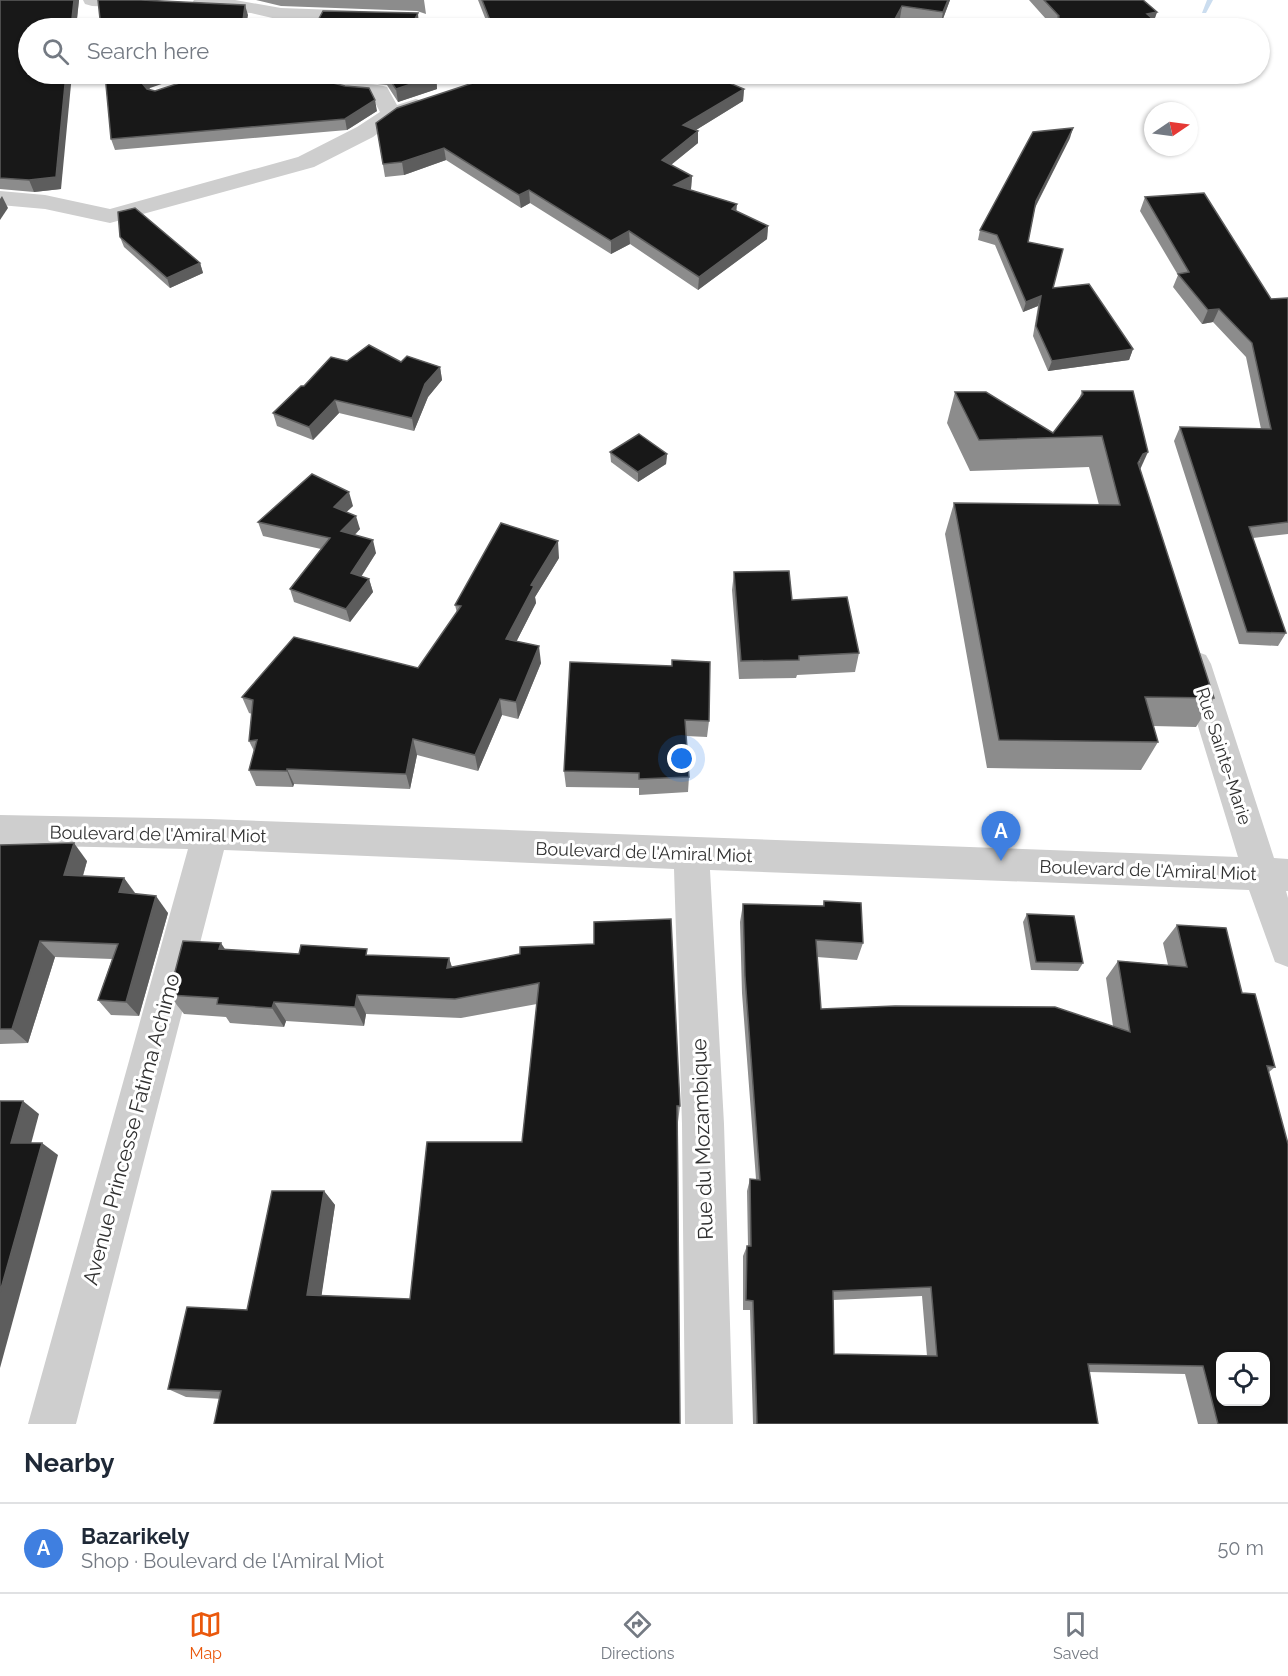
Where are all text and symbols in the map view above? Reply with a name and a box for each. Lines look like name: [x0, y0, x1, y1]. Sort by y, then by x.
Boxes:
search box: [18, 18, 1270, 84]
icon: search: [39, 35, 72, 68]
text: Search here: [87, 38, 209, 64]
north arrow: [1144, 102, 1198, 156]
street label: Rue Sainte-Marie: [1192, 685, 1256, 828]
your location: [667, 744, 696, 773]
pin: A: [982, 812, 1020, 861]
street label: Boulevard de l'Amiral Miot: [49, 822, 267, 846]
street label: Boulevard de l'Amiral Miot: [535, 838, 753, 866]
street label: Boulevard de l'Amiral Miot: [1039, 856, 1257, 884]
street label: Avenue Princesse Fatima Achimo: [77, 971, 185, 1287]
street label: Rue du Mozambique: [686, 1038, 718, 1240]
map controls: [1216, 1352, 1270, 1406]
button: locate: [1216, 1352, 1270, 1406]
text: Nearby: [24, 1448, 114, 1478]
text: Bazarikely: [81, 1523, 190, 1549]
text: A: [37, 1536, 50, 1560]
text: 50 m: [1217, 1536, 1264, 1560]
text: Shop · Boulevard de l'Amiral Miot: [81, 1549, 384, 1573]
tab: Map: [189, 1608, 222, 1663]
tab: Directions: [601, 1608, 675, 1663]
tab: Saved: [1053, 1608, 1099, 1663]

